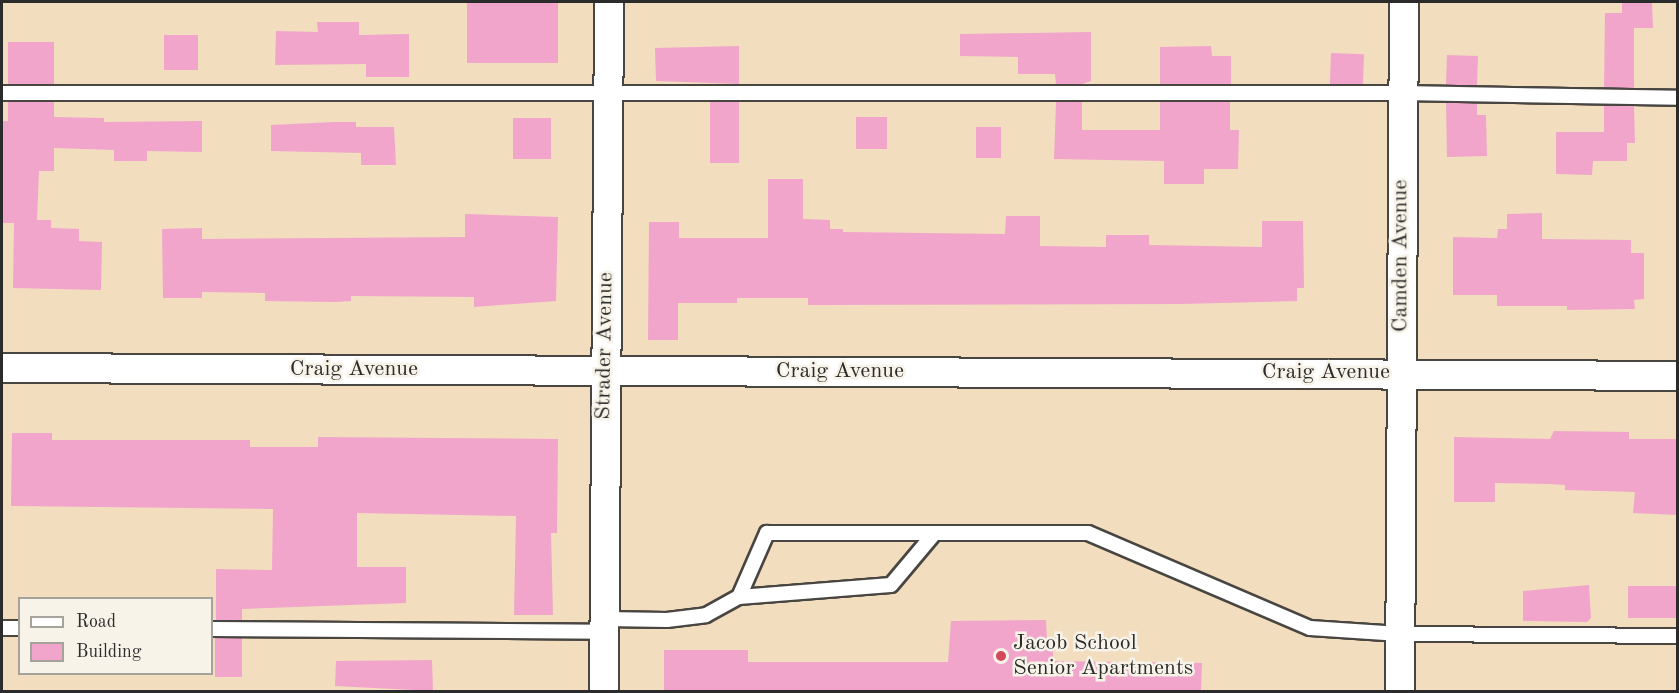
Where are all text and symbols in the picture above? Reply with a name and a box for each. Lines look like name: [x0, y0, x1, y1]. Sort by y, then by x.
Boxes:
street label: Camden Avenue: [1388, 180, 1414, 332]
street label: Strader Avenue: [591, 272, 619, 420]
street label: Craig Avenue: [290, 357, 418, 383]
street label: Craig Avenue: [776, 359, 904, 385]
street label: Craig Avenue: [1262, 360, 1390, 386]
legend: [18, 597, 213, 675]
text: Road: [76, 613, 116, 631]
place label: Jacob School Senior Apartments: [1013, 630, 1193, 682]
text: Building: [76, 643, 141, 661]
marker: Jacob School Senior Apartments: [994, 649, 1008, 663]

